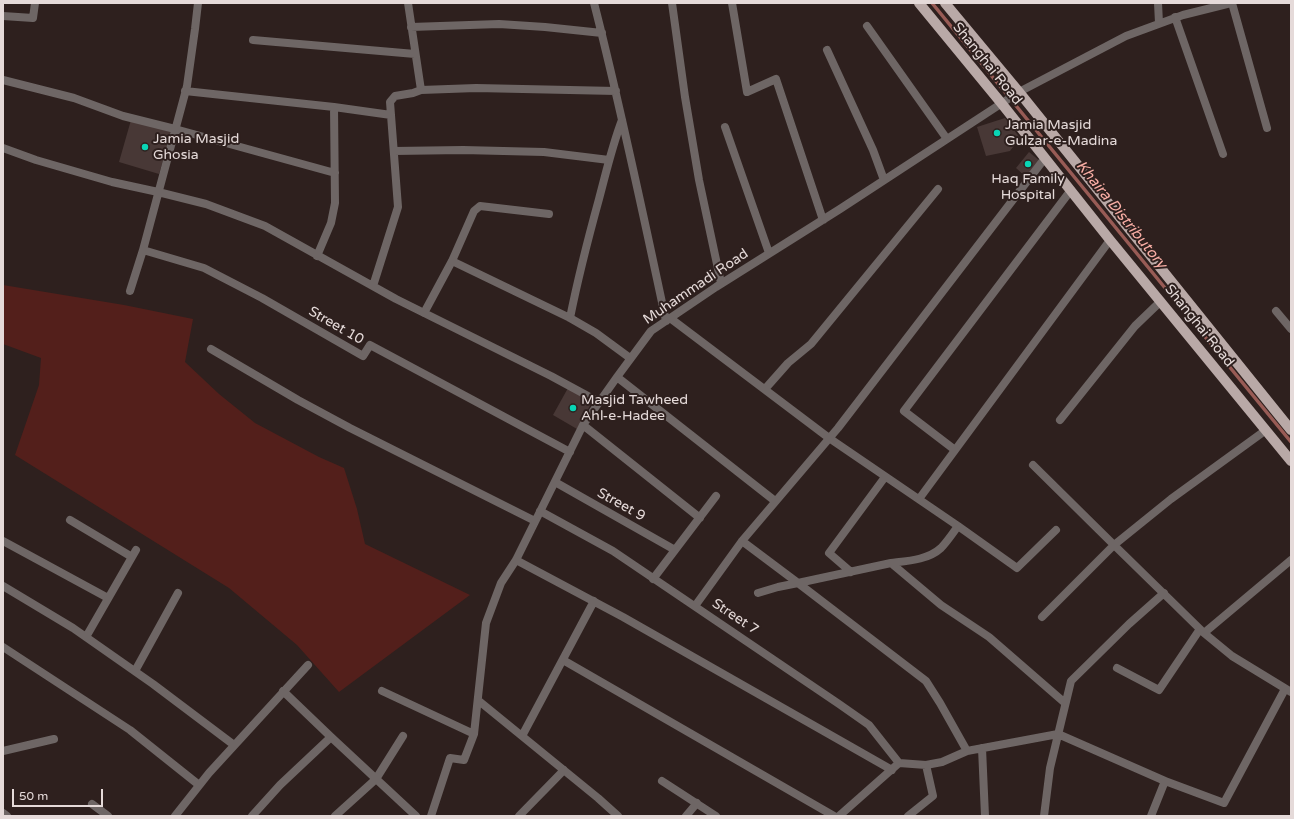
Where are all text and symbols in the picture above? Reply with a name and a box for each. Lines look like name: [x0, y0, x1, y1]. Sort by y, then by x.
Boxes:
street label: Shanghai Road: [949, 19, 1025, 109]
place label: Jamia Masjid Gulzar-e-Madina: [1005, 117, 1117, 150]
marker: Jamia Masjid Gulzar-e-Madina: [992, 128, 1002, 138]
place label: Jamia Masjid Ghosia: [153, 131, 239, 164]
marker: Jamia Masjid Ghosia: [140, 142, 150, 152]
water label: Khaira Distributory: [1072, 157, 1170, 273]
marker: Haq Family Hospital: [1023, 159, 1033, 169]
place label: Haq Family Hospital: [991, 171, 1065, 204]
street label: Muhammadi Road: [640, 246, 752, 328]
street label: Shanghai Road: [1161, 281, 1237, 371]
street label: Street 10: [305, 303, 367, 349]
place label: Masjid Tawheed Ahl-e-Hadee: [581, 392, 688, 424]
marker: Masjid Tawheed Ahl-e-Hadee: [568, 403, 578, 413]
street label: Street 9: [594, 485, 648, 525]
street label: Street 7: [709, 595, 761, 639]
scale bar: [14, 781, 105, 807]
text: 50 m: [19, 789, 48, 803]

